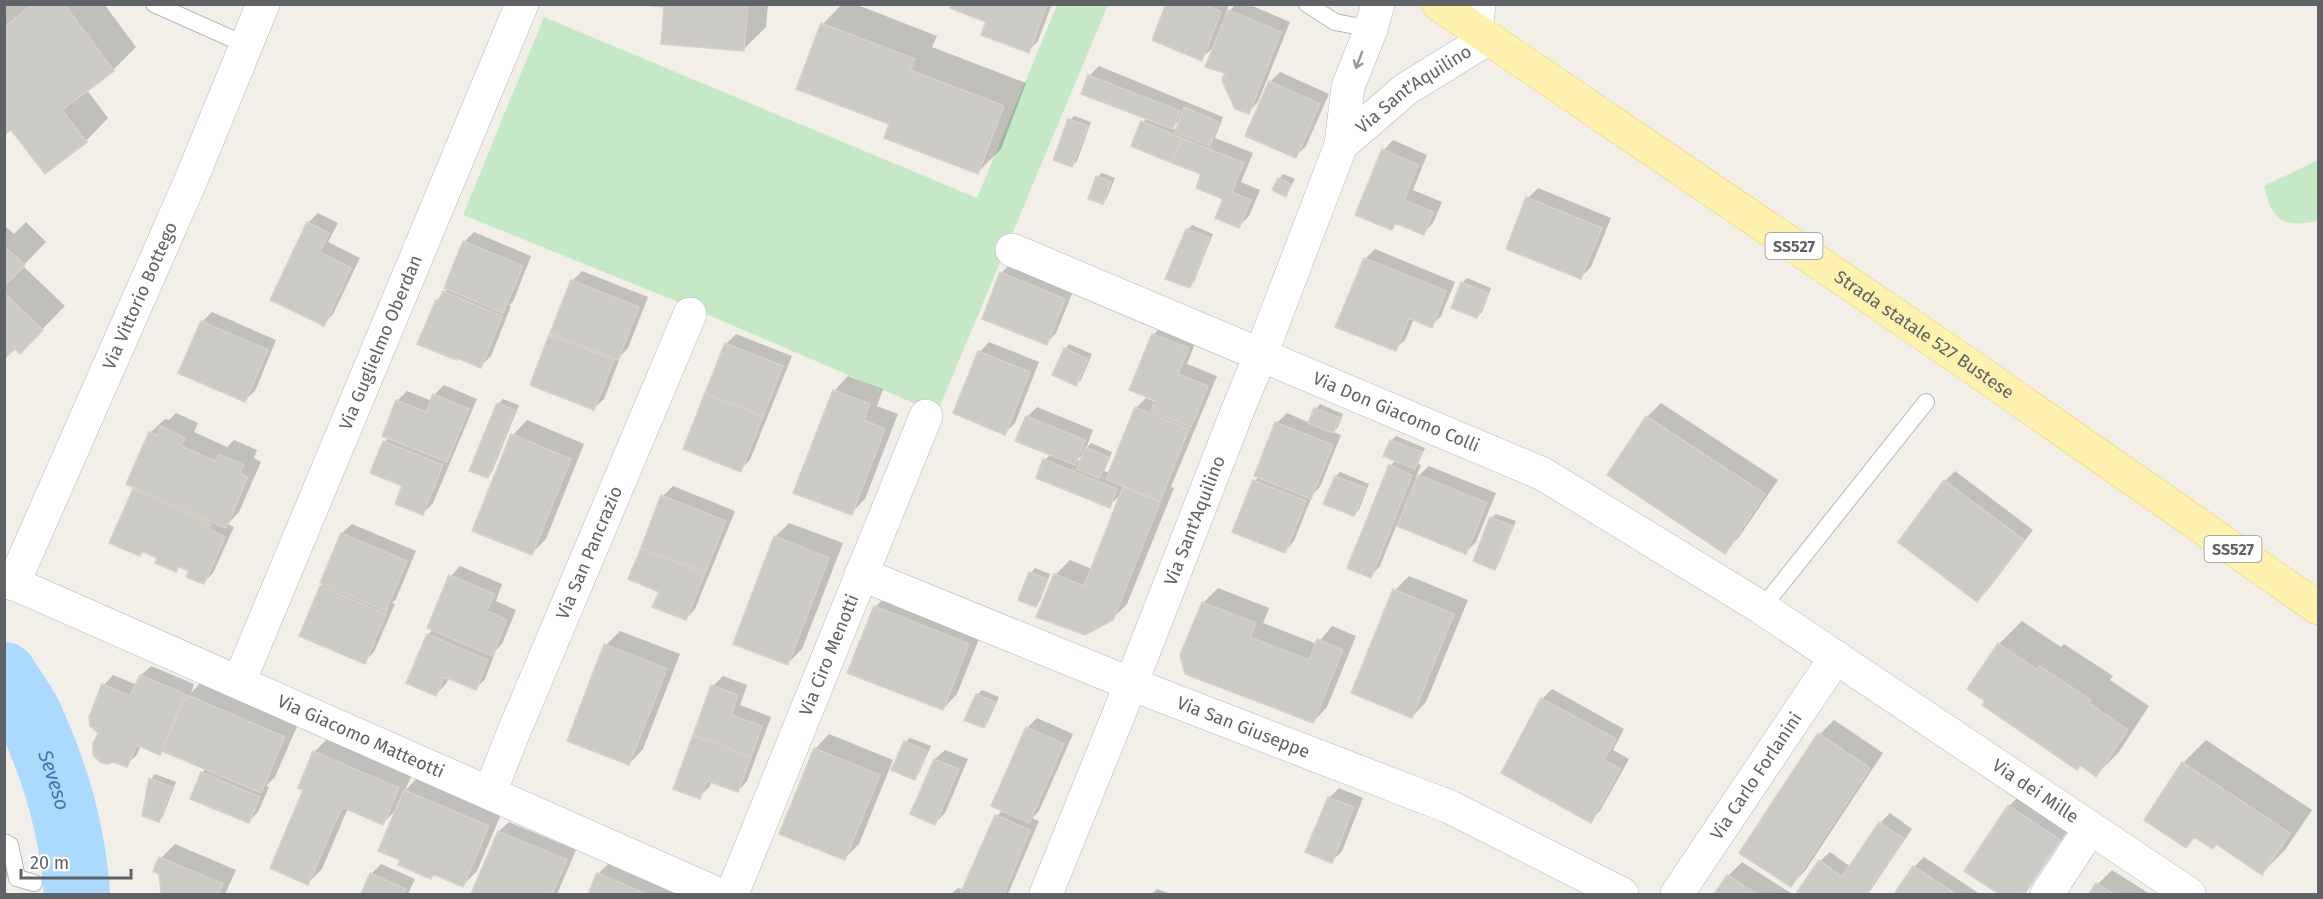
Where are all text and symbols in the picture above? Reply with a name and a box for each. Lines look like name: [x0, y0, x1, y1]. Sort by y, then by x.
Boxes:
street label: Via Sant'Aquilino: [1351, 40, 1476, 138]
one-way arrow: [1353, 50, 1364, 69]
street label: Via Vittorio Bottego: [98, 219, 182, 373]
road number: SS527: [1766, 233, 1822, 259]
street label: Via Guglielmo Oberdan: [334, 252, 427, 433]
street label: Strada statale 527 Bustese: [1830, 266, 2018, 404]
street label: Via Don Giacomo Colli: [1310, 367, 1483, 457]
street label: Via Sant'Aquilino: [1159, 452, 1230, 589]
street label: Via San Pancrazio: [551, 483, 627, 623]
road number: SS527: [2204, 536, 2262, 562]
street label: Via Ciro Menotti: [794, 591, 864, 719]
street label: Via Giacomo Matteotti: [274, 690, 448, 783]
street label: Via San Giuseppe: [1174, 692, 1313, 763]
street label: Via Carlo Forlanini: [1706, 708, 1807, 844]
water label: Seveso: [33, 746, 75, 813]
street label: Via dei Mille: [1988, 754, 2083, 828]
scale bar: [21, 842, 130, 880]
text: 20 m: [30, 852, 69, 874]

